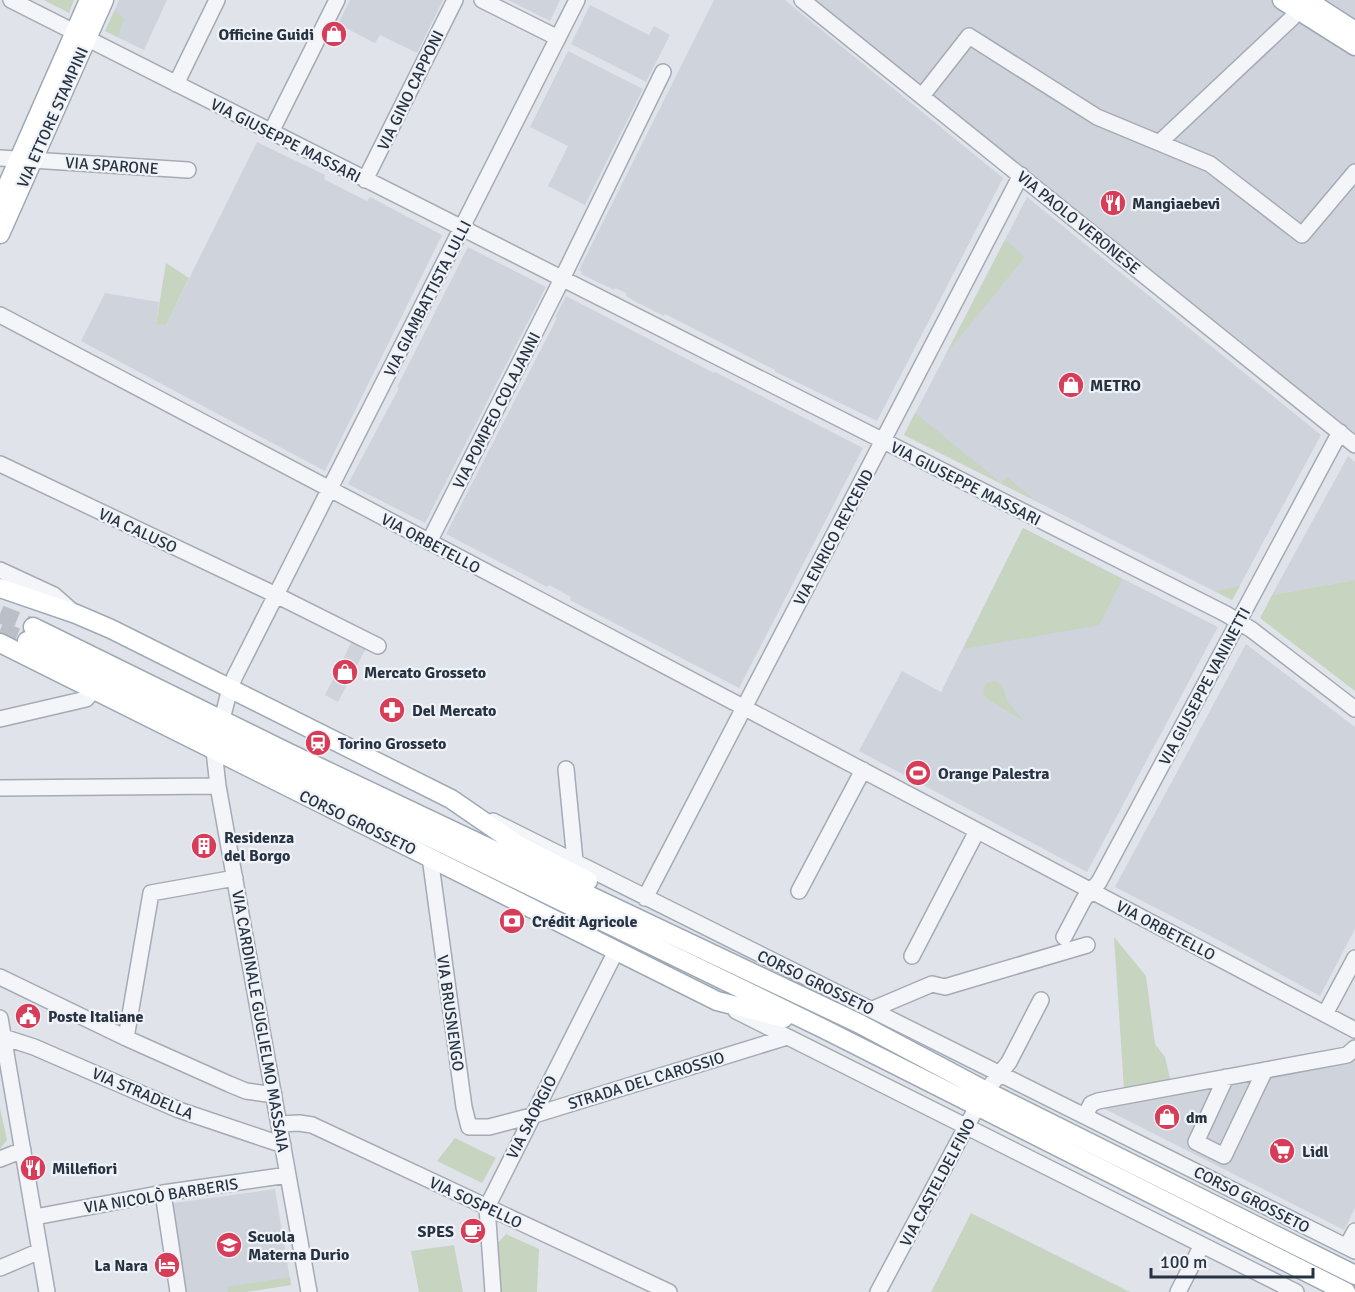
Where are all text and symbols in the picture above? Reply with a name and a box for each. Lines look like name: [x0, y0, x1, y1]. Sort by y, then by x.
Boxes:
shop icon: Officine Guidi: [319, 19, 349, 49]
place label: Officine Guidi: [218, 25, 314, 45]
street label: VIA GINO CAPPONI: [373, 27, 449, 154]
street label: VIA ETTORE STAMPINI: [13, 44, 93, 191]
street label: VIA GIUSEPPE MASSARI: [207, 94, 364, 188]
street label: VIA SPARONE: [64, 153, 159, 179]
street label: VIA PAOLO VERONESE: [1012, 167, 1144, 279]
restaurant icon: Mangiaebevi: [1098, 188, 1128, 218]
place label: Mangiaebevi: [1132, 194, 1220, 214]
street label: VIA GIAMBATTISTA LULLI: [380, 217, 476, 380]
street label: VIA POMPEO COLAJANNI: [449, 329, 545, 492]
shop icon: METRO: [1056, 370, 1086, 400]
place label: METRO: [1090, 376, 1141, 396]
street label: VIA GIUSEPPE MASSARI: [887, 437, 1044, 531]
street label: VIA ENRICO REYCEND: [790, 466, 878, 609]
street label: VIA CALUSO: [95, 504, 180, 558]
street label: VIA ORBETELLO: [377, 509, 484, 578]
street label: VIA GIUSEPPE VANINETTI: [1155, 604, 1255, 769]
shop icon: Mercato Grosseto: [330, 657, 360, 687]
place label: Mercato Grosseto: [364, 663, 486, 683]
pharmacy icon: Del Mercato: [377, 695, 407, 725]
place label: Del Mercato: [412, 701, 496, 721]
station icon: Torino Grosseto: [303, 728, 333, 758]
place label: Torino Grosseto: [338, 734, 446, 754]
sports icon: Orange Palestra: [903, 758, 933, 788]
place label: Orange Palestra: [938, 764, 1049, 784]
street label: CORSO GROSSETO: [296, 786, 419, 860]
place label: Residenza del Borgo: [224, 828, 294, 866]
building icon: Residenza del Borgo: [189, 831, 219, 861]
street label: VIA CARDINALE GUGLIELMO MASSAIA: [227, 889, 293, 1154]
street label: VIA ORBETELLO: [1112, 896, 1219, 965]
bank icon: Crédit Agricole: [497, 906, 527, 936]
place label: Crédit Agricole: [532, 912, 637, 932]
street label: CORSO GROSSETO: [754, 946, 877, 1020]
street label: VIA BRUSNENGO: [432, 954, 468, 1073]
public building icon: Poste Italiane: [13, 1001, 43, 1031]
place label: Poste Italiane: [48, 1007, 144, 1027]
street label: STRADA DEL CAROSSIO: [566, 1048, 727, 1114]
street label: VIA STRADELLA: [89, 1064, 197, 1124]
street label: VIA SAORGIO: [502, 1072, 561, 1163]
shop icon: dm: [1152, 1102, 1182, 1132]
place label: dm: [1186, 1108, 1208, 1128]
street label: VIA CASTELDELFINO: [896, 1115, 980, 1250]
supermarket icon: Lidl: [1267, 1136, 1297, 1166]
place label: Lidl: [1302, 1142, 1329, 1162]
restaurant icon: Millefiori: [18, 1153, 48, 1183]
place label: Millefiori: [52, 1159, 117, 1179]
street label: CORSO GROSSETO: [1190, 1162, 1313, 1238]
street label: VIA SOSPELLO: [426, 1173, 525, 1233]
street label: VIA NICOLÒ BARBERIS: [83, 1174, 240, 1218]
cafe icon: SPES: [458, 1216, 488, 1246]
place label: SPES: [418, 1222, 454, 1242]
place label: Scuola Materna Durio: [248, 1227, 349, 1265]
school or university icon: Scuola Materna Durio: [214, 1230, 244, 1260]
scale bar: [1151, 1241, 1313, 1279]
hotel icon: La Nara: [152, 1250, 182, 1280]
text: 100 m: [1160, 1251, 1207, 1273]
place label: La Nara: [94, 1256, 148, 1276]

